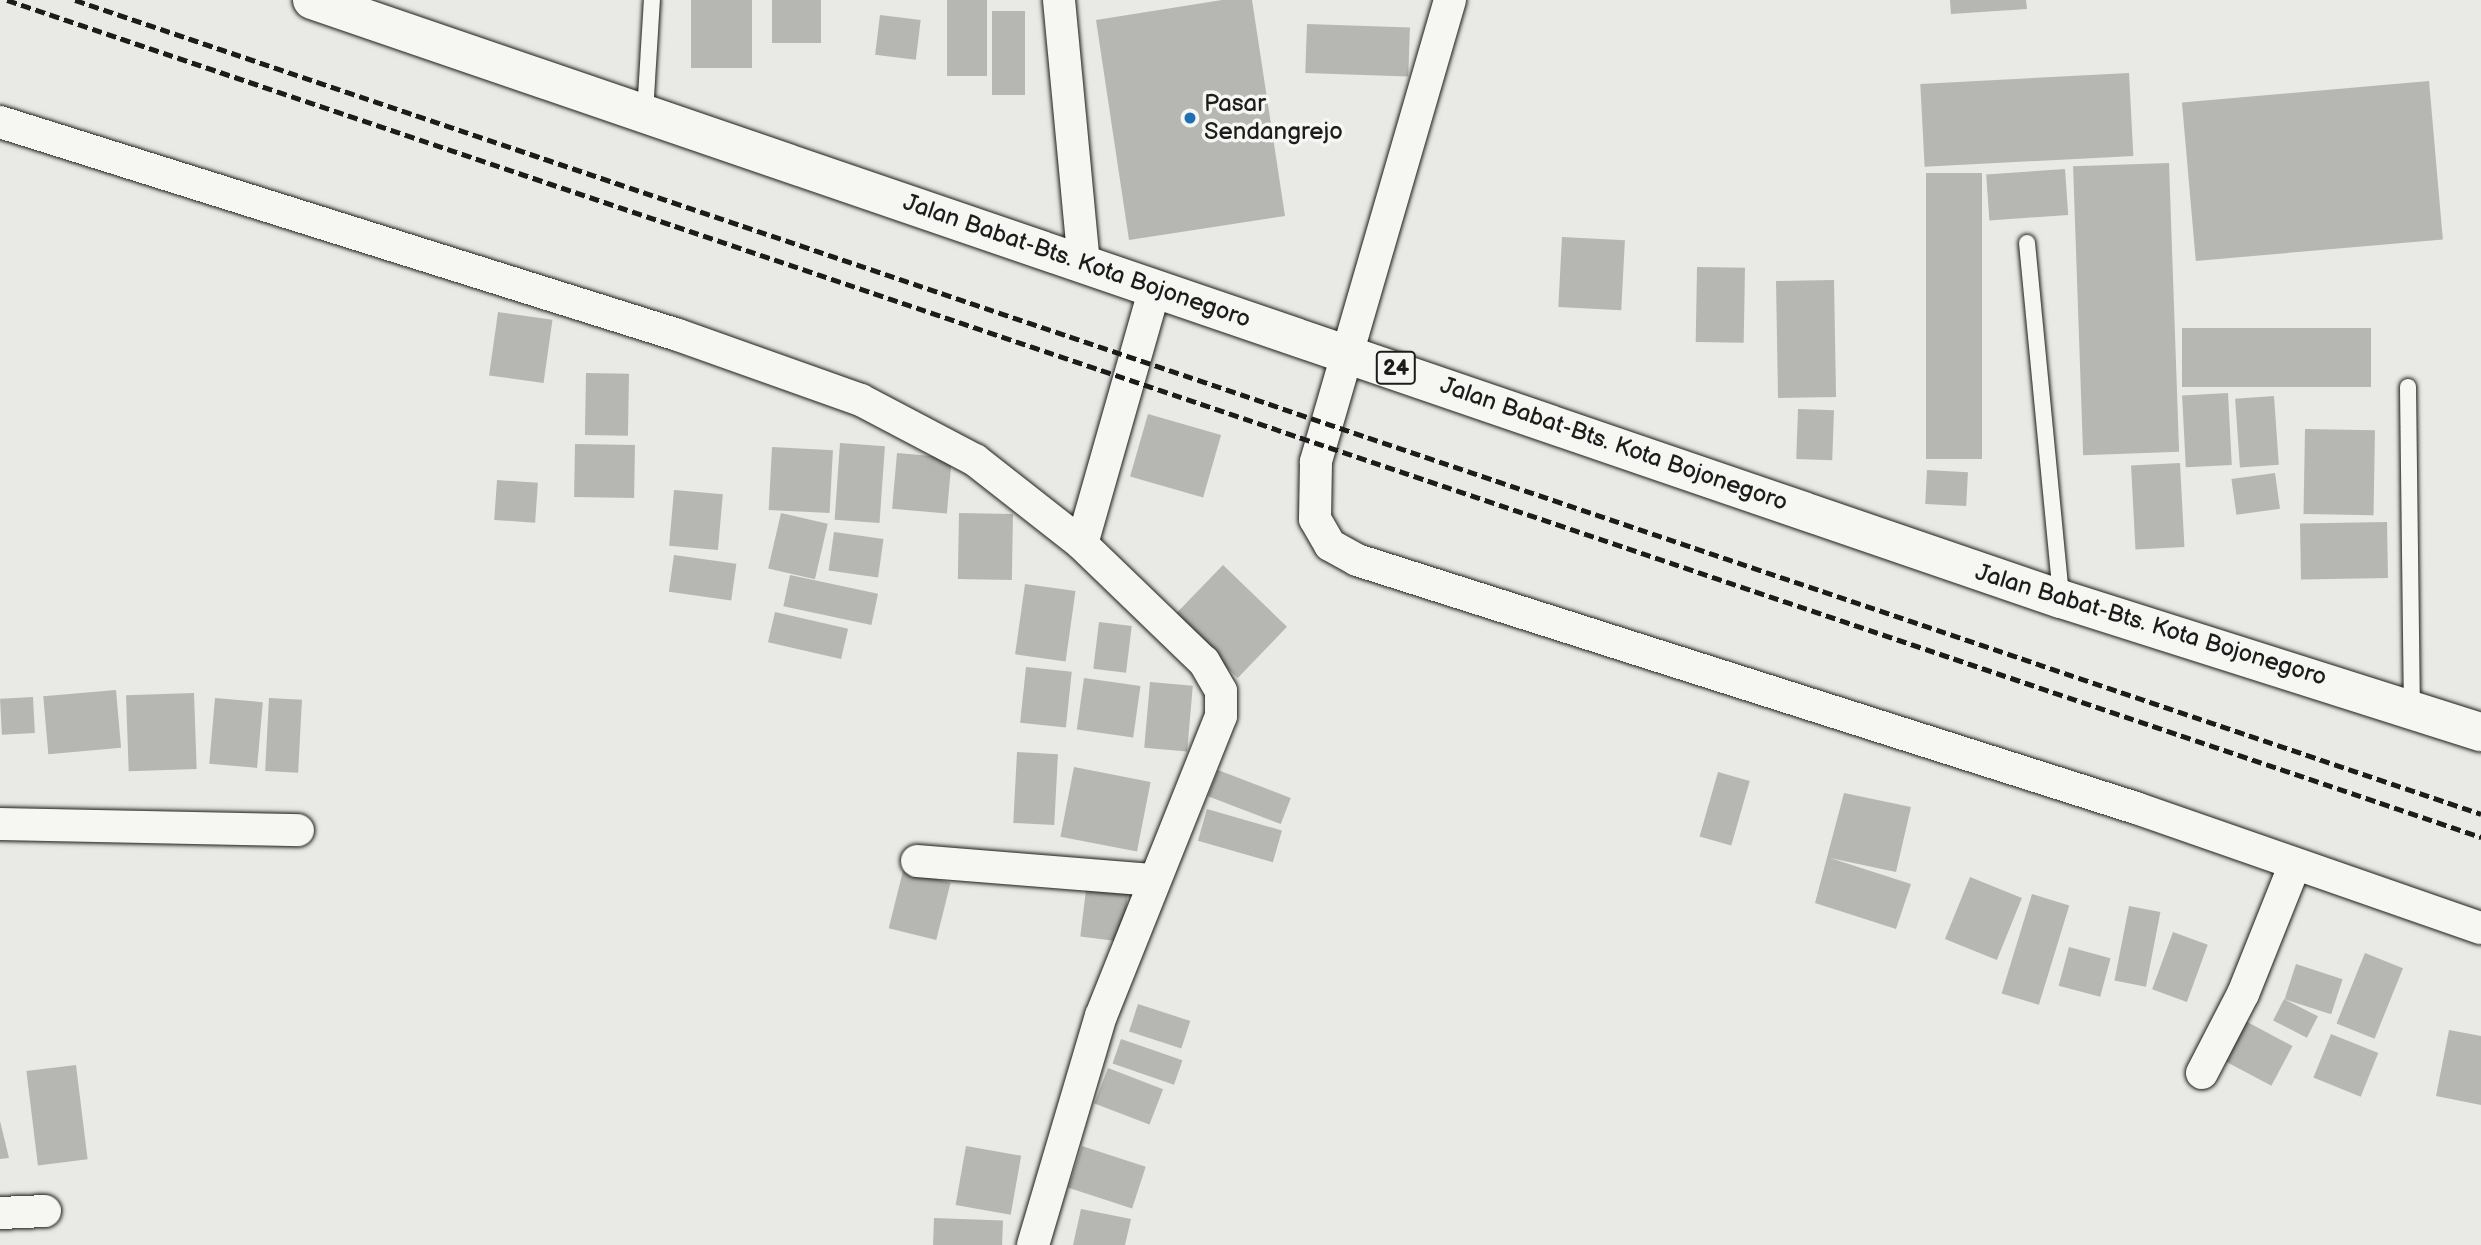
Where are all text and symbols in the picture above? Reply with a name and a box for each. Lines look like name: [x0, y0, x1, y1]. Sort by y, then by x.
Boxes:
place label: Pasar Sendangrejo: [1204, 90, 1343, 146]
marker: Pasar Sendangrejo: [1182, 110, 1198, 126]
street label: Jalan Babat-Bts. Kota Bojonegoro: [899, 188, 1255, 334]
road number: 24: [1375, 348, 1417, 388]
street label: Jalan Babat-Bts. Kota Bojonegoro: [1436, 371, 1792, 517]
street label: Jalan Babat-Bts. Kota Bojonegoro: [1972, 558, 2330, 692]

